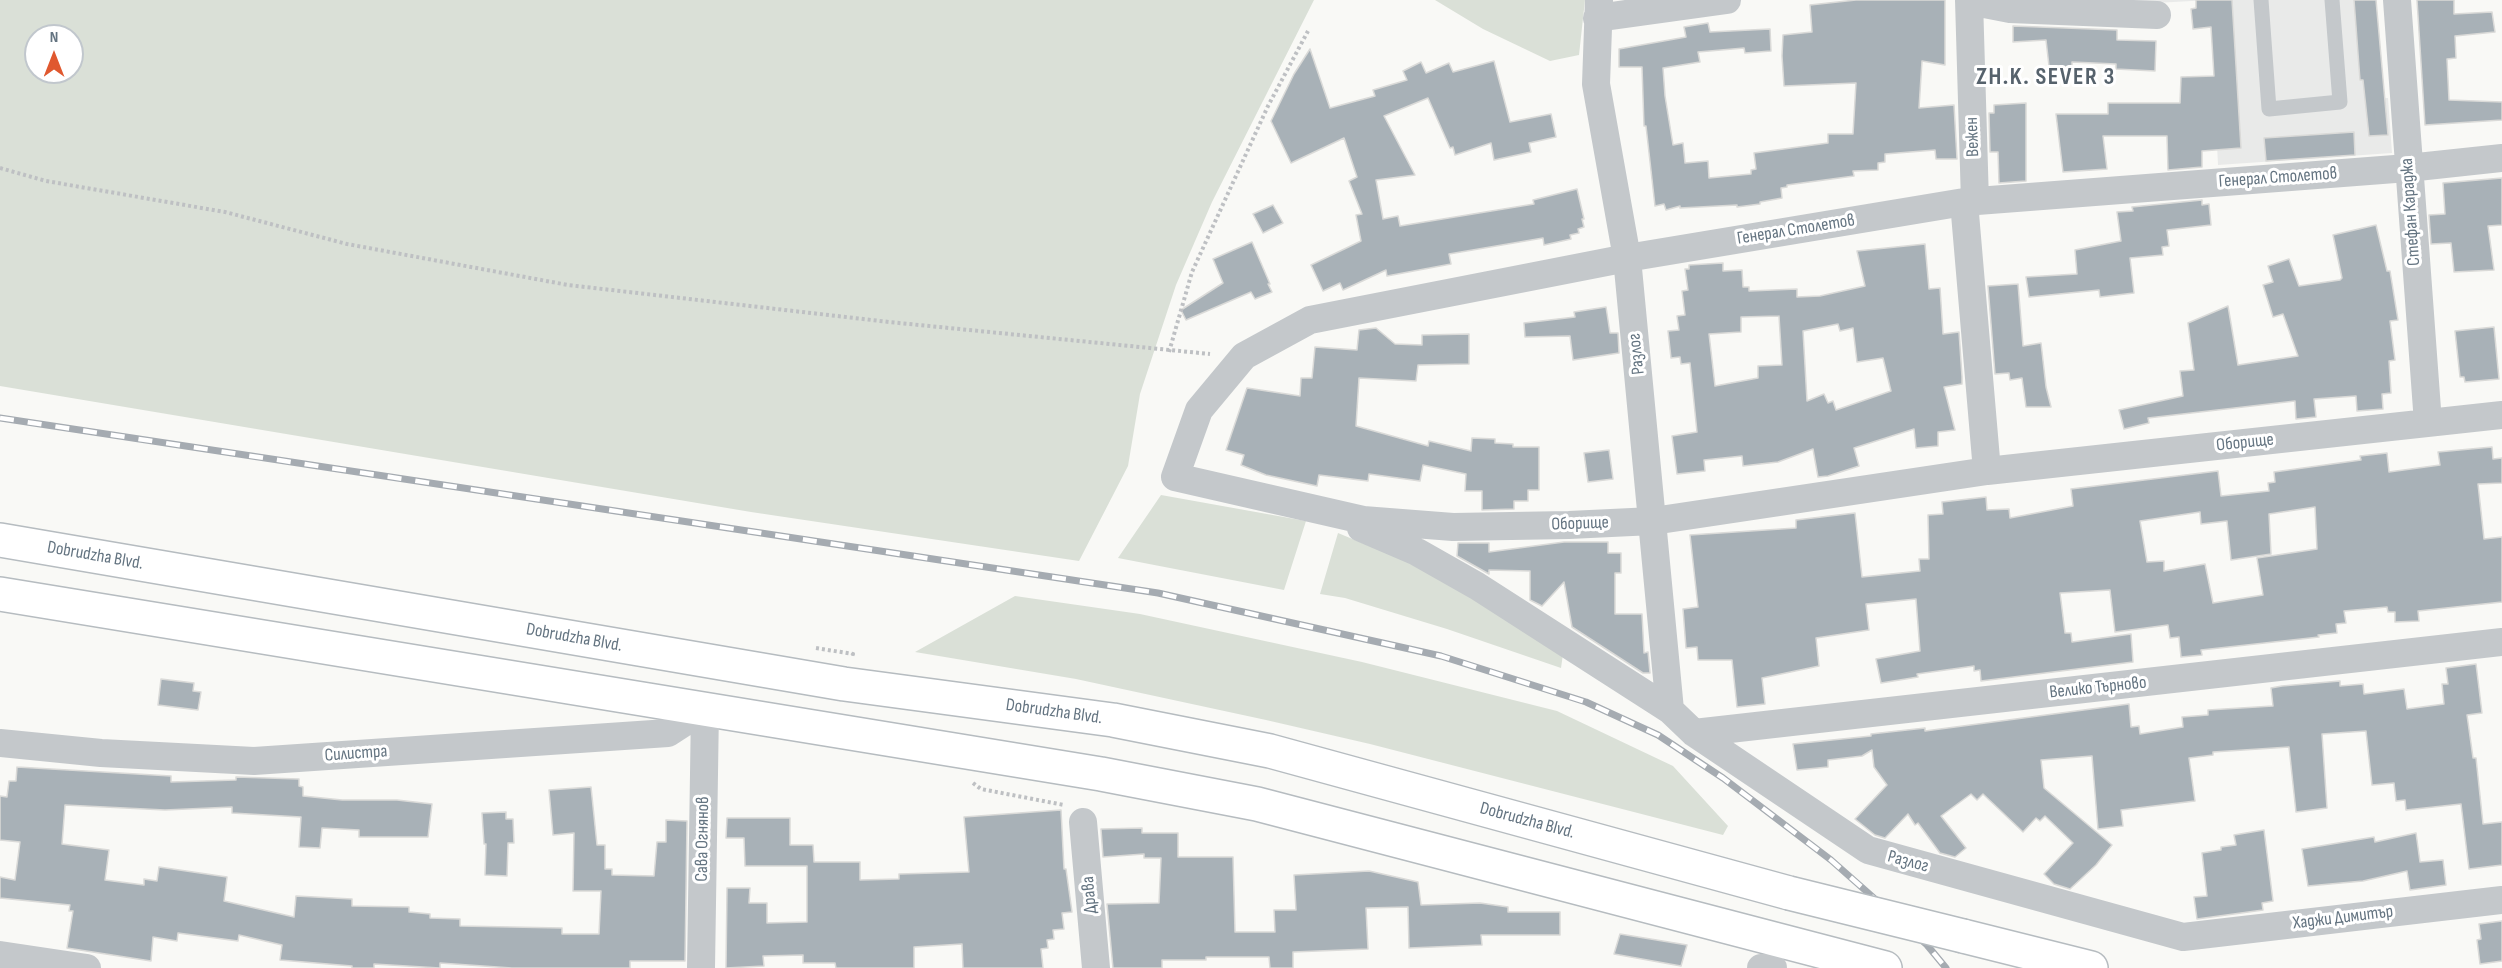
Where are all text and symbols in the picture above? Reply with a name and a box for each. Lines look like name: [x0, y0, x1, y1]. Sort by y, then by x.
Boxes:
north arrow: [24, 24, 84, 84]
text: N: [50, 28, 58, 47]
district label: ZH.K. SEVER 3: [1976, 64, 2116, 92]
street label: Вежен: [1962, 117, 1984, 157]
street label: Стефан Караджа: [2396, 157, 2426, 267]
street label: Генерал Столетов: [2218, 163, 2338, 193]
street label: Генерал Столетов: [1736, 210, 1856, 250]
street label: Разлог: [1624, 332, 1650, 376]
street label: Оборище: [2215, 429, 2275, 457]
street label: Оборище: [1551, 512, 1609, 536]
street label: Dobrudzha Blvd.: [45, 537, 145, 575]
street label: Dobrudzha Blvd.: [524, 619, 624, 657]
street label: Велико Търново: [2048, 672, 2148, 704]
street label: Dobrudzha Blvd.: [1004, 695, 1104, 729]
street label: Силистра: [324, 741, 388, 767]
street label: Сава Огнянов: [691, 796, 715, 882]
street label: Dobrudzha Blvd.: [1477, 798, 1577, 844]
street label: Разлог: [1885, 846, 1931, 878]
street label: Драва: [1078, 875, 1102, 915]
street label: Хаджи Димитър: [2292, 901, 2394, 935]

